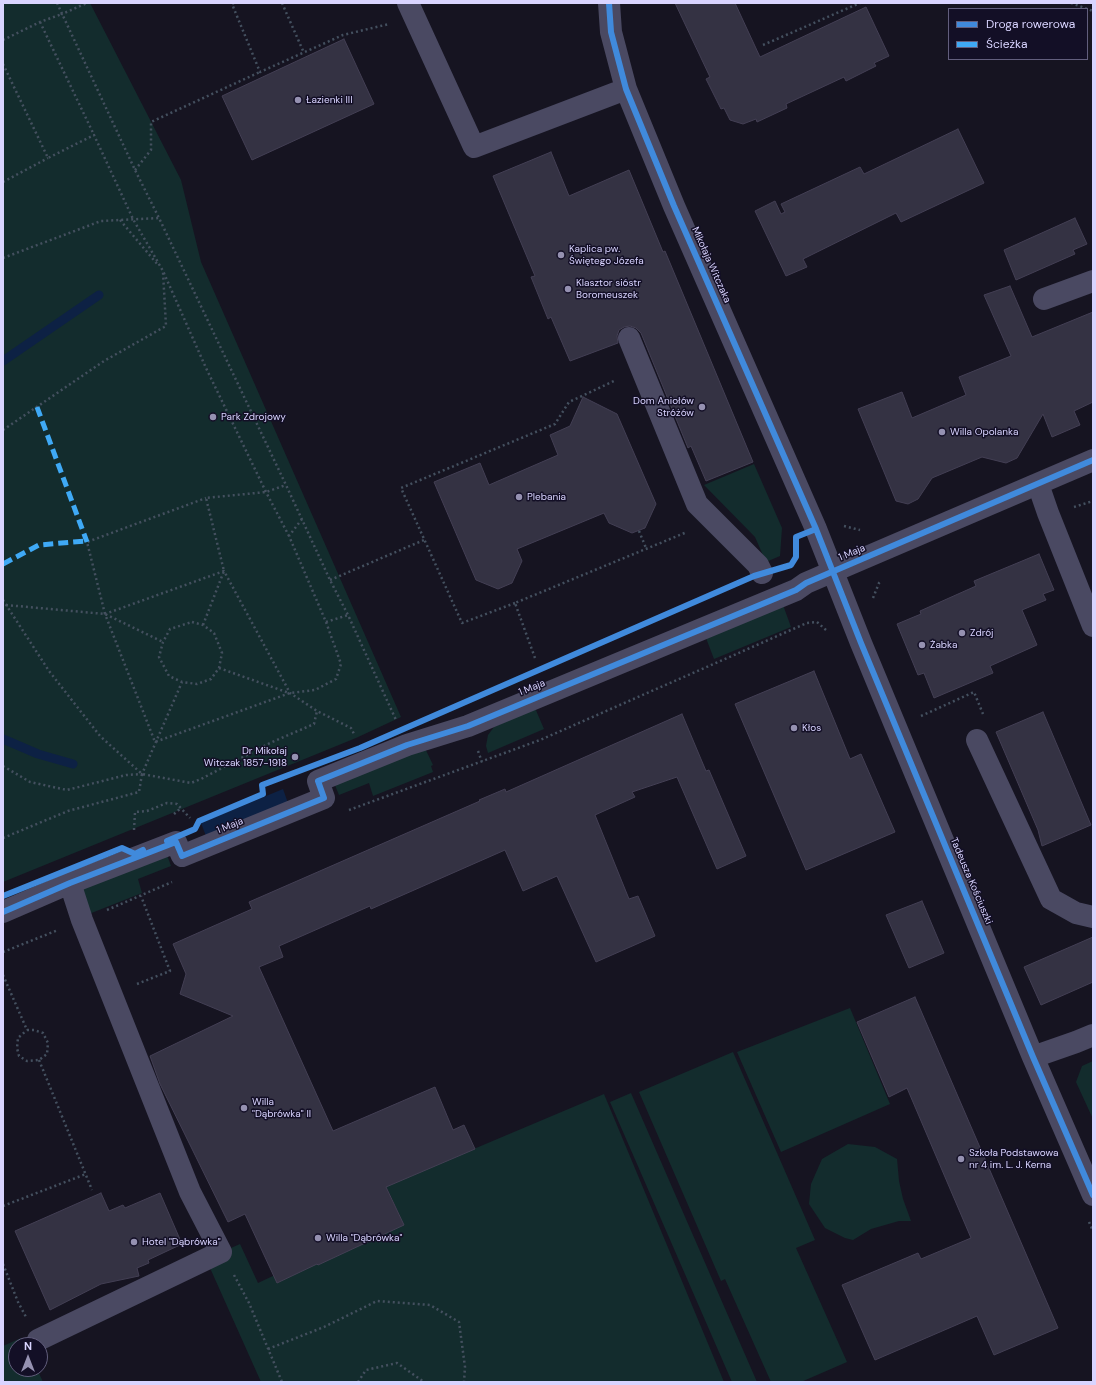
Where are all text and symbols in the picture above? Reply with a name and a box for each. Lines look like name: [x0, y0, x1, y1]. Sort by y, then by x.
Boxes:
legend: [948, 8, 1088, 60]
text: Droga rowerowa: [986, 16, 1075, 32]
text: Ścieżka: [986, 36, 1028, 52]
place label: Łazienki III: [306, 94, 352, 106]
marker: Łazienki III: [293, 95, 303, 105]
street label: Mikołaja Witczaka: [689, 225, 733, 305]
place label: Kaplica pw. Świętego Józefa: [569, 243, 644, 266]
marker: Kaplica pw. Świętego Józefa: [556, 250, 566, 260]
place label: Klasztor sióstr Boromeuszek: [576, 277, 641, 300]
marker: Klasztor sióstr Boromeuszek: [563, 284, 573, 294]
place label: Dom Aniołów Stróżów: [633, 395, 694, 418]
marker: Dom Aniołów Stróżów: [697, 402, 707, 412]
place label: Park Zdrojowy: [221, 411, 286, 423]
marker: Park Zdrojowy: [208, 412, 218, 422]
place label: Willa Opolanka: [950, 426, 1018, 438]
marker: Willa Opolanka: [937, 427, 947, 437]
place label: Plebania: [527, 491, 566, 503]
marker: Plebania: [514, 492, 524, 502]
street label: 1 Maja: [837, 542, 867, 564]
place label: Zdrój: [970, 627, 994, 639]
marker: Zdrój: [957, 628, 967, 638]
place label: Żabka: [930, 639, 958, 651]
marker: Żabka: [917, 640, 927, 650]
street label: 1 Maja: [517, 677, 547, 699]
place label: Kłos: [802, 722, 821, 734]
marker: Kłos: [789, 723, 799, 733]
place label: Dr Mikołaj Witczak 1857-1918: [204, 745, 287, 768]
marker: Dr Mikołaj Witczak 1857-1918: [290, 752, 300, 762]
street label: 1 Maja: [215, 815, 245, 837]
street label: Tadeusza Kościuszki: [947, 836, 995, 926]
place label: Willa "Dąbrówka" II: [252, 1096, 311, 1120]
marker: Willa "Dąbrówka" II: [239, 1103, 249, 1113]
place label: Szkoła Podstawowa nr 4 im. L. J. Kerna: [969, 1147, 1058, 1170]
marker: Szkoła Podstawowa nr 4 im. L. J. Kerna: [956, 1154, 966, 1164]
place label: Willa "Dąbrówka": [326, 1232, 402, 1244]
marker: Willa "Dąbrówka": [313, 1233, 323, 1243]
place label: Hotel "Dąbrówka": [142, 1236, 221, 1248]
marker: Hotel "Dąbrówka": [129, 1237, 139, 1247]
north arrow: [8, 1337, 48, 1377]
text: N: [24, 1339, 32, 1353]

